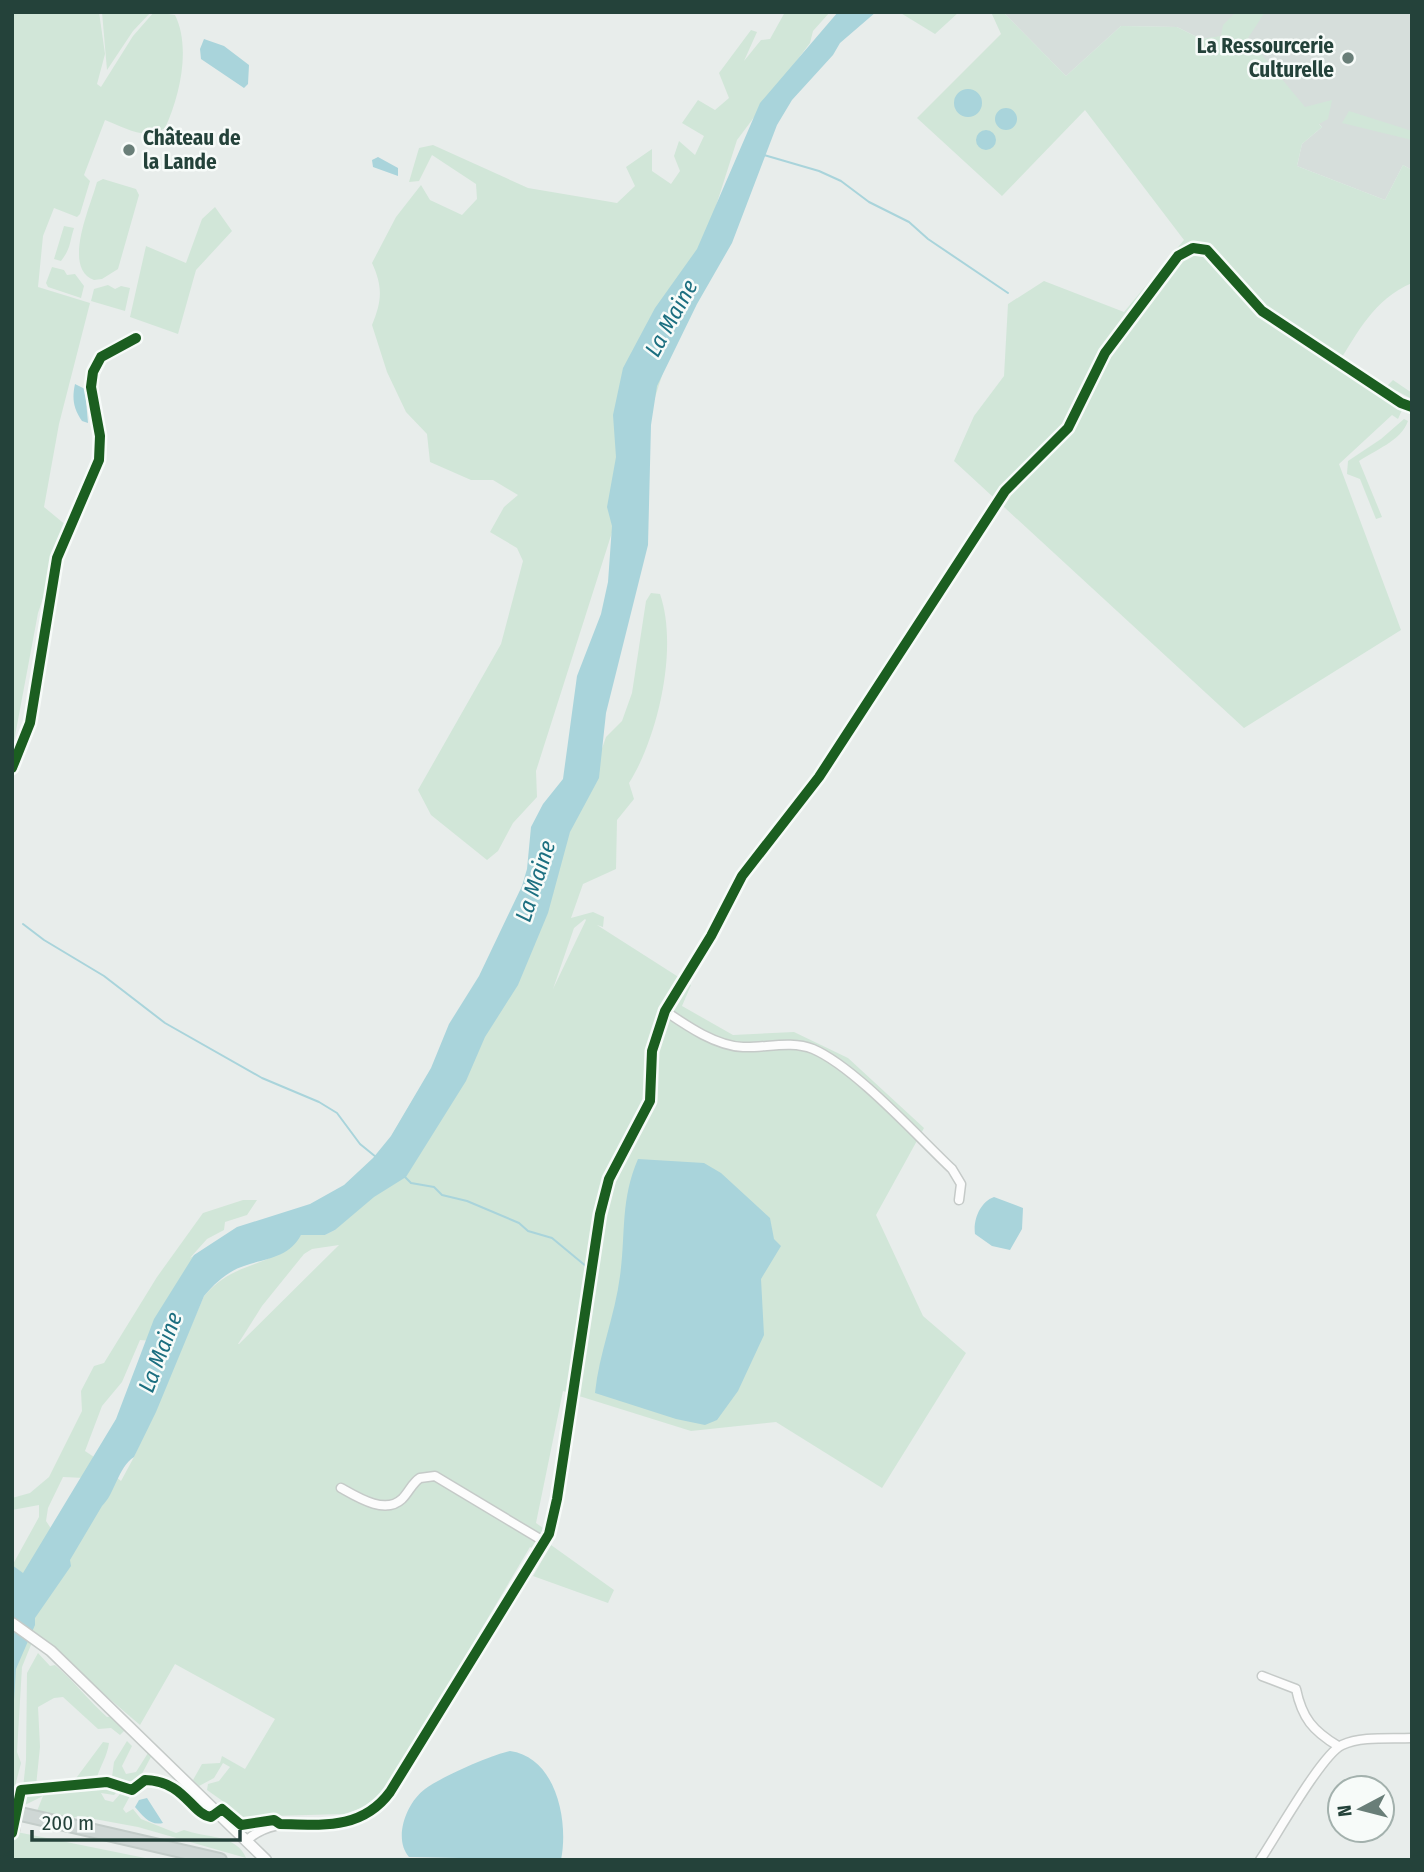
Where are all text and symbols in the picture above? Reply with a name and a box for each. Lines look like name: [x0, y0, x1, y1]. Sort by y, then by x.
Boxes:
place label: La Ressourcerie Culturelle: [1197, 33, 1334, 83]
marker: La Ressourcerie Culturelle: [1340, 50, 1356, 66]
place label: Château de la Lande: [143, 125, 241, 175]
marker: Château de la Lande: [121, 142, 137, 158]
water label: La Maine: [638, 275, 704, 361]
water label: La Maine: [509, 837, 561, 925]
water label: La Maine: [132, 1308, 188, 1396]
north arrow: [1326, 1774, 1396, 1844]
scale bar: [32, 1798, 240, 1842]
text: N: [1333, 1804, 1357, 1818]
text: 200 m: [42, 1810, 94, 1836]

